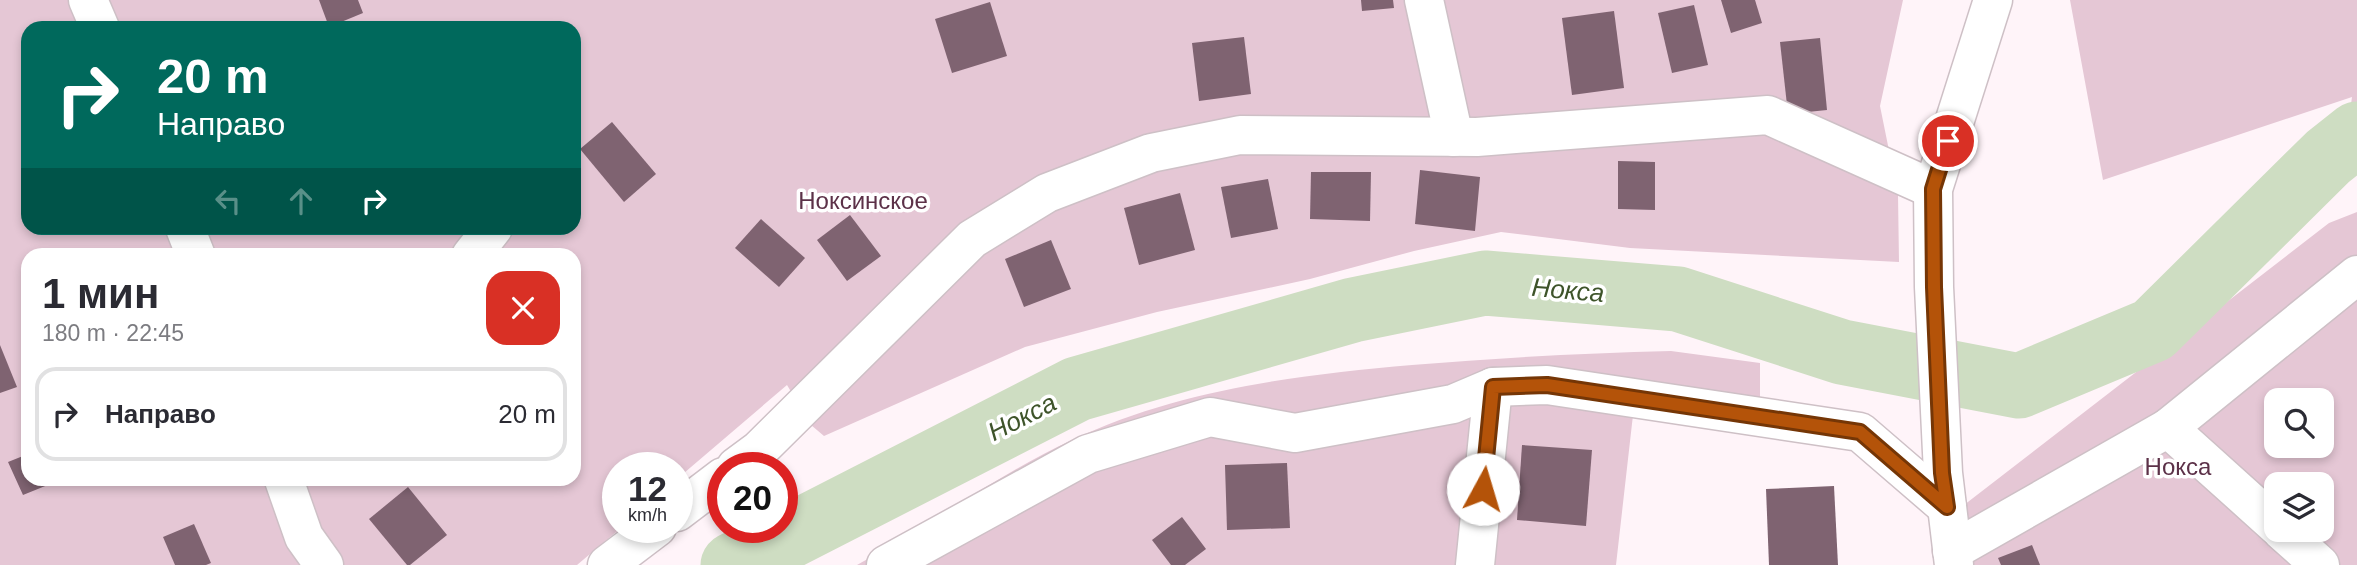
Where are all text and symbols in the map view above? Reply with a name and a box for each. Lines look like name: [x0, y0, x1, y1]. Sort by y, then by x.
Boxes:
icon: right: [42, 49, 133, 140]
text: 20 m: [157, 49, 269, 103]
text: Направо: [157, 106, 285, 142]
pin: [1918, 111, 1978, 171]
icon: arrive: [1929, 122, 1967, 160]
icon: left: [209, 182, 247, 220]
icon: ahead: [282, 182, 320, 220]
icon: right: [355, 182, 393, 220]
park label: Ноксинское: [798, 187, 928, 214]
text: 1 мин: [42, 270, 159, 317]
button: close: [486, 271, 560, 345]
water label: Нокса: [1530, 272, 1606, 308]
text: 180 m · 22:45: [42, 320, 184, 346]
water label: Нокса: [983, 387, 1061, 447]
map controls: [2264, 388, 2334, 542]
button: search: [2264, 388, 2334, 458]
icon: right: [46, 395, 84, 433]
text: Направо: [105, 399, 216, 429]
text: 20 m: [498, 399, 556, 429]
speed limit sign: 20: [707, 452, 798, 543]
position arrow: [1446, 452, 1520, 526]
park label: Нокса: [2145, 453, 2212, 480]
text: 12: [628, 469, 667, 508]
button: layers: [2264, 472, 2334, 542]
text: km/h: [628, 505, 667, 525]

